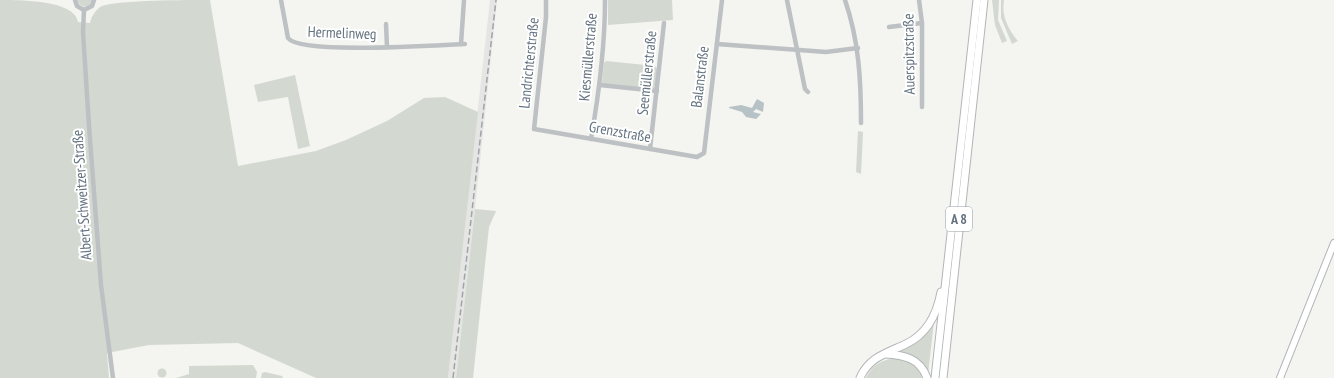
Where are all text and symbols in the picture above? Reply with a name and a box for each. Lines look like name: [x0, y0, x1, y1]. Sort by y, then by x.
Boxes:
street label: Kiesmüllerstraße: [574, 12, 601, 102]
street label: Auerspitzstraße: [898, 13, 919, 95]
street label: Landrichterstraße: [514, 16, 543, 109]
street label: Hermelinweg: [307, 22, 377, 43]
street label: Seemüllerstraße: [633, 30, 660, 116]
street label: Balanstraße: [686, 45, 713, 109]
street label: Grenzstraße: [588, 117, 653, 146]
street label: Albert-Schweitzer-Straße: [67, 129, 96, 261]
road number: A 8: [946, 207, 972, 231]

